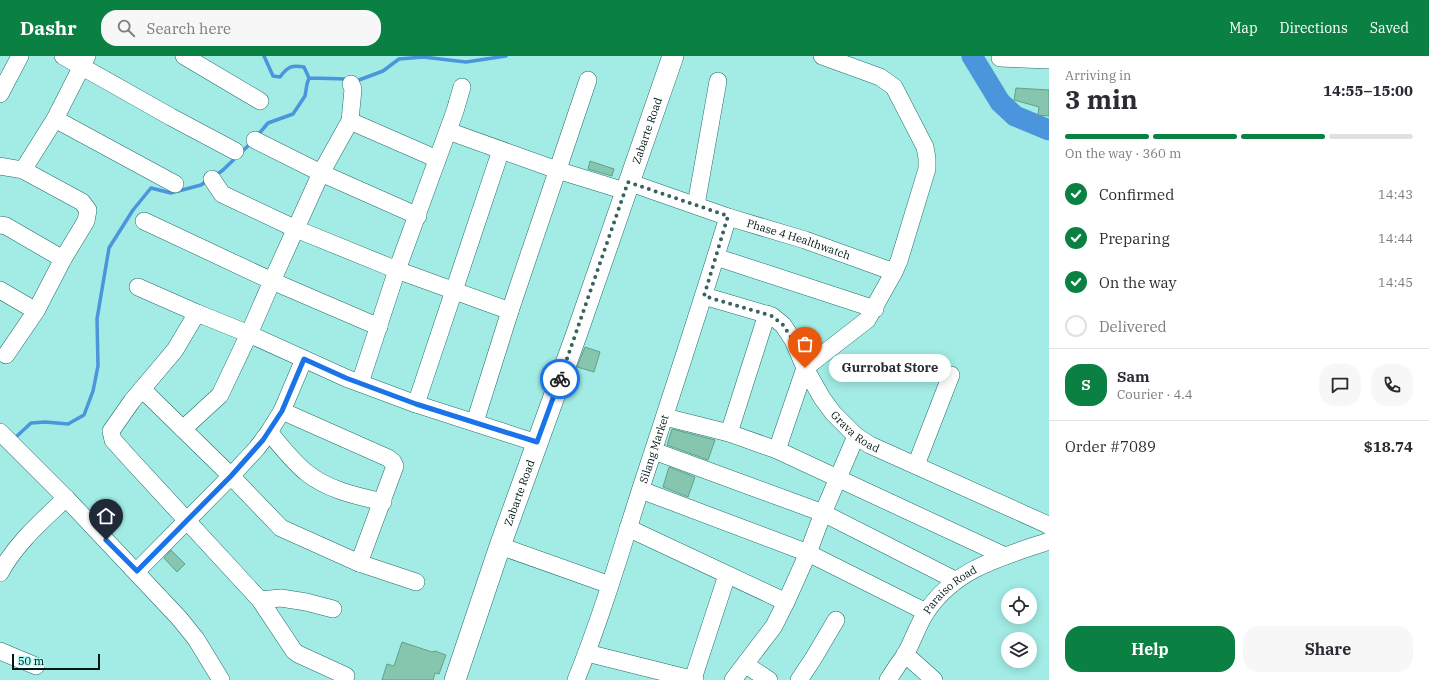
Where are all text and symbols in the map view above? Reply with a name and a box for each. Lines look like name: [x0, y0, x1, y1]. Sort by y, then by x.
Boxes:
search box: [101, 10, 381, 46]
text: Dashr: [20, 16, 77, 40]
icon: search: [115, 17, 137, 39]
text: Search here: [147, 19, 231, 38]
text: Map: [1229, 19, 1258, 37]
text: Directions: [1280, 19, 1348, 37]
text: Saved: [1370, 19, 1409, 37]
text: Arriving in: [1065, 67, 1131, 84]
text: 14:55–15:00: [1323, 81, 1413, 100]
text: 3 min: [1065, 82, 1138, 116]
street label: Zabarte Road: [629, 95, 665, 166]
text: On the way · 360 m: [1065, 145, 1181, 162]
icon: check: [1065, 183, 1087, 205]
text: Confirmed: [1099, 185, 1174, 204]
text: 14:43: [1378, 186, 1413, 203]
street label: Phase 4 Healthwatch: [745, 216, 852, 263]
icon: check: [1065, 227, 1087, 249]
text: Preparing: [1099, 229, 1170, 248]
text: 14:44: [1378, 230, 1413, 247]
icon: check: [1065, 271, 1087, 293]
text: On the way: [1099, 273, 1177, 292]
text: 14:45: [1378, 274, 1413, 291]
text: Delivered: [1099, 317, 1167, 336]
pin: [788, 327, 822, 368]
icon: bag: [794, 333, 816, 355]
callout: Gurrobat Store: [829, 354, 951, 382]
courier: [540, 359, 580, 399]
text: Gurrobat Store: [842, 359, 938, 376]
button: chat: [1319, 364, 1361, 406]
button: phone: [1371, 364, 1413, 406]
text: Sam: [1117, 367, 1150, 386]
icon: bike: [549, 368, 571, 390]
text: S: [1081, 375, 1091, 394]
text: Courier · 4.4: [1117, 386, 1193, 403]
street label: Grava Road: [828, 408, 882, 456]
street label: Silang Market: [636, 413, 672, 485]
text: Order #7089: [1065, 437, 1156, 456]
text: $18.74: [1364, 437, 1413, 456]
street label: Zabarte Road: [501, 457, 538, 528]
pin: [89, 499, 123, 540]
icon: home: [95, 505, 117, 527]
street label: Paraiso Road: [920, 562, 979, 617]
map controls: [1001, 588, 1037, 668]
button: locate: [1001, 588, 1037, 624]
button: Help: [1065, 626, 1235, 672]
button: Share: [1243, 626, 1413, 672]
button: layers: [1001, 632, 1037, 668]
scale bar: [12, 652, 100, 671]
text: 50 m: [18, 654, 44, 668]

